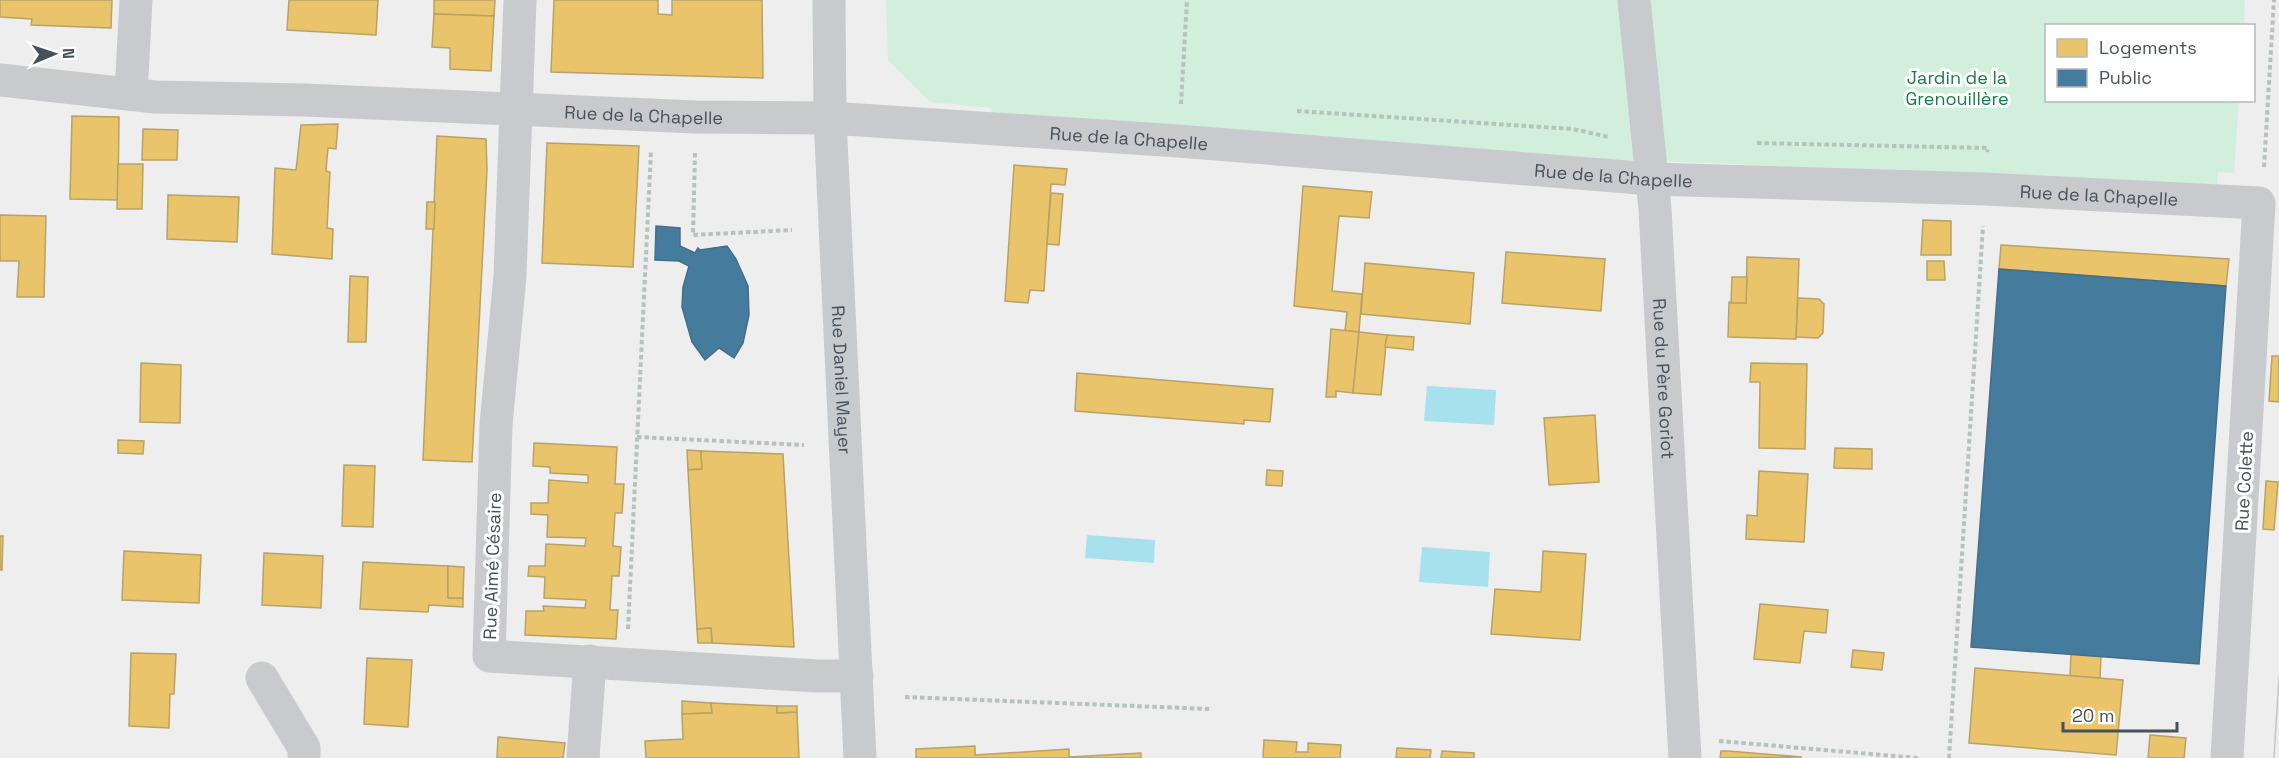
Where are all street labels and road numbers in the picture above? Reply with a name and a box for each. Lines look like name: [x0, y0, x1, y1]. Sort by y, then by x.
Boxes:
street label: Rue de la Chapelle: [564, 100, 723, 129]
street label: Rue de la Chapelle: [1049, 121, 1209, 155]
street label: Rue de la Chapelle: [1533, 158, 1693, 192]
street label: Rue de la Chapelle: [2019, 179, 2179, 210]
street label: Rue du Père Goriot: [1648, 298, 1680, 460]
street label: Rue Daniel Mayer: [827, 305, 857, 455]
street label: Rue Colette: [2230, 430, 2258, 532]
street label: Rue Aimé Césaire: [478, 492, 506, 640]

